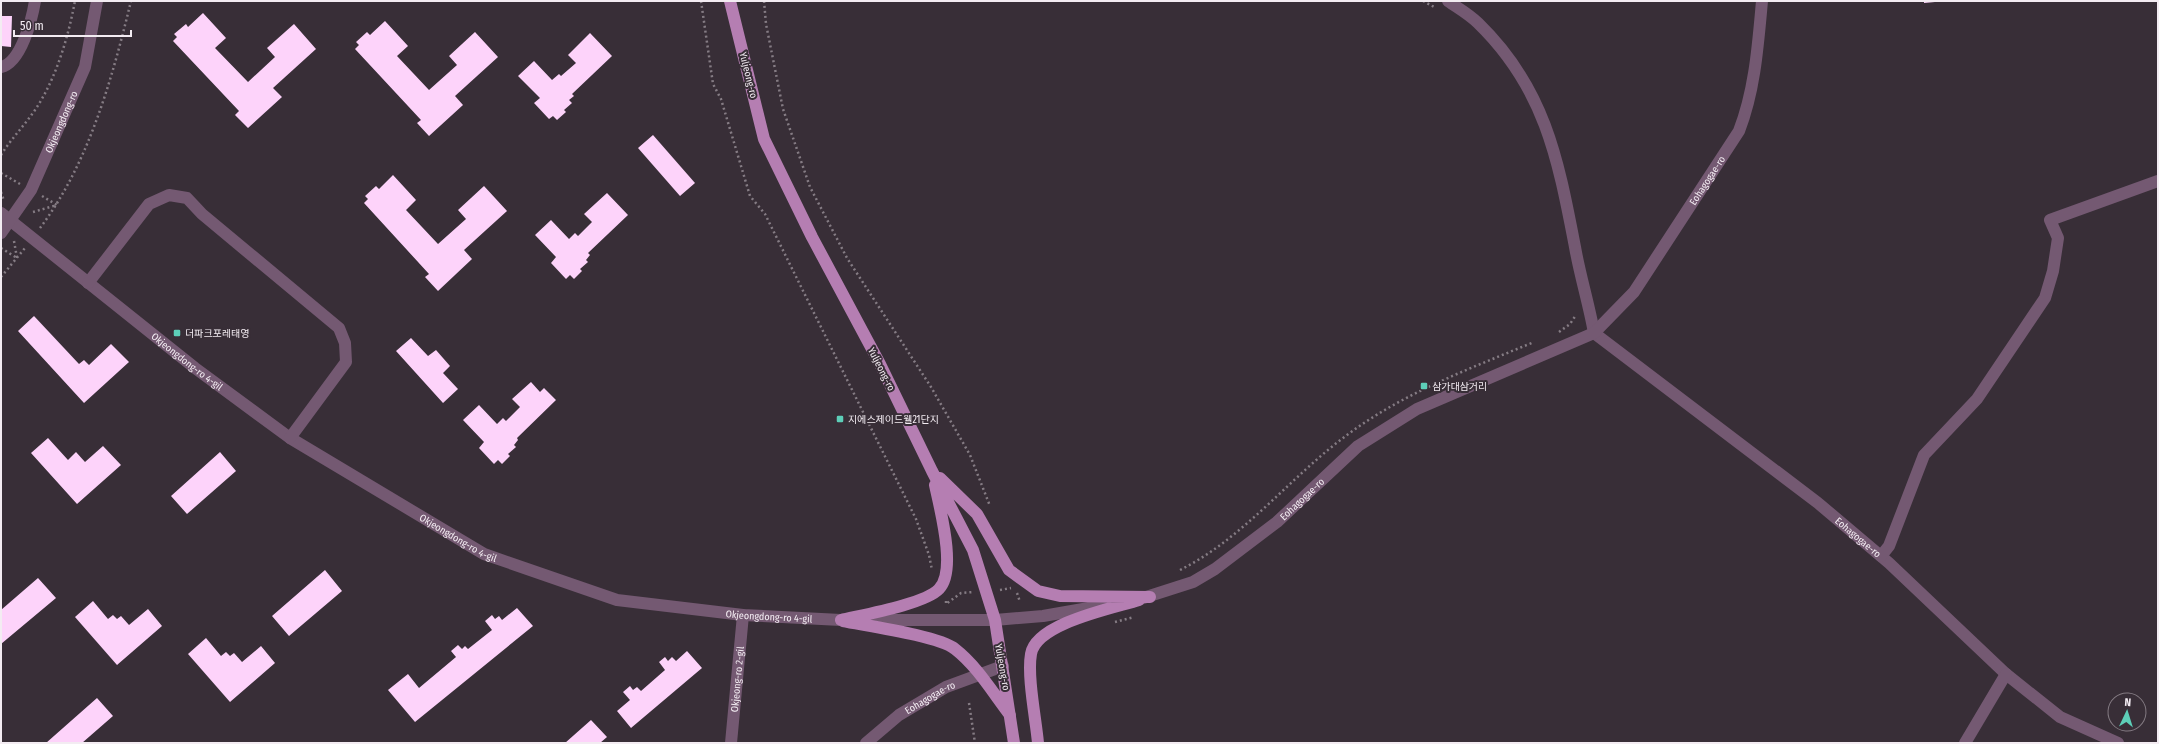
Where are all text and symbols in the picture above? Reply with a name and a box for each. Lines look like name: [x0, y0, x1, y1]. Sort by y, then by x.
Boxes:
scale bar: [14, 12, 131, 38]
text: 50 m: [20, 19, 44, 33]
street label: Yuljeong-ro: [737, 51, 760, 100]
street label: Okjeongdong-ro: [43, 89, 81, 155]
street label: Eohagogae-ro: [1687, 154, 1728, 208]
marker: 더파크포레태영: [172, 328, 182, 338]
place label: 더파크포레태영: [185, 328, 249, 340]
street label: Okjeongdong-ro 4-gil: [149, 330, 225, 394]
street label: Yuljeong-ro: [865, 346, 897, 393]
marker: 삼가대삼거리: [1419, 381, 1429, 391]
place label: 삼가대삼거리: [1432, 381, 1487, 393]
marker: 지에스제이드웰21단지: [835, 414, 845, 424]
place label: 지에스제이드웰21단지: [848, 414, 939, 426]
street label: Eohagogae-ro: [1278, 476, 1327, 523]
street label: Okjeongdong-ro 4-gil: [417, 512, 498, 565]
street label: Eohagogae-ro: [1832, 515, 1883, 561]
street label: Okjeongdong-ro 4-gil: [725, 608, 813, 626]
street label: Yuljeong-ro: [992, 643, 1012, 691]
street label: Okjeong-ro 2-gil: [729, 646, 747, 713]
street label: Eohagogae-ro: [903, 679, 957, 717]
north arrow: [2107, 692, 2147, 732]
text: N: [2124, 696, 2131, 709]

